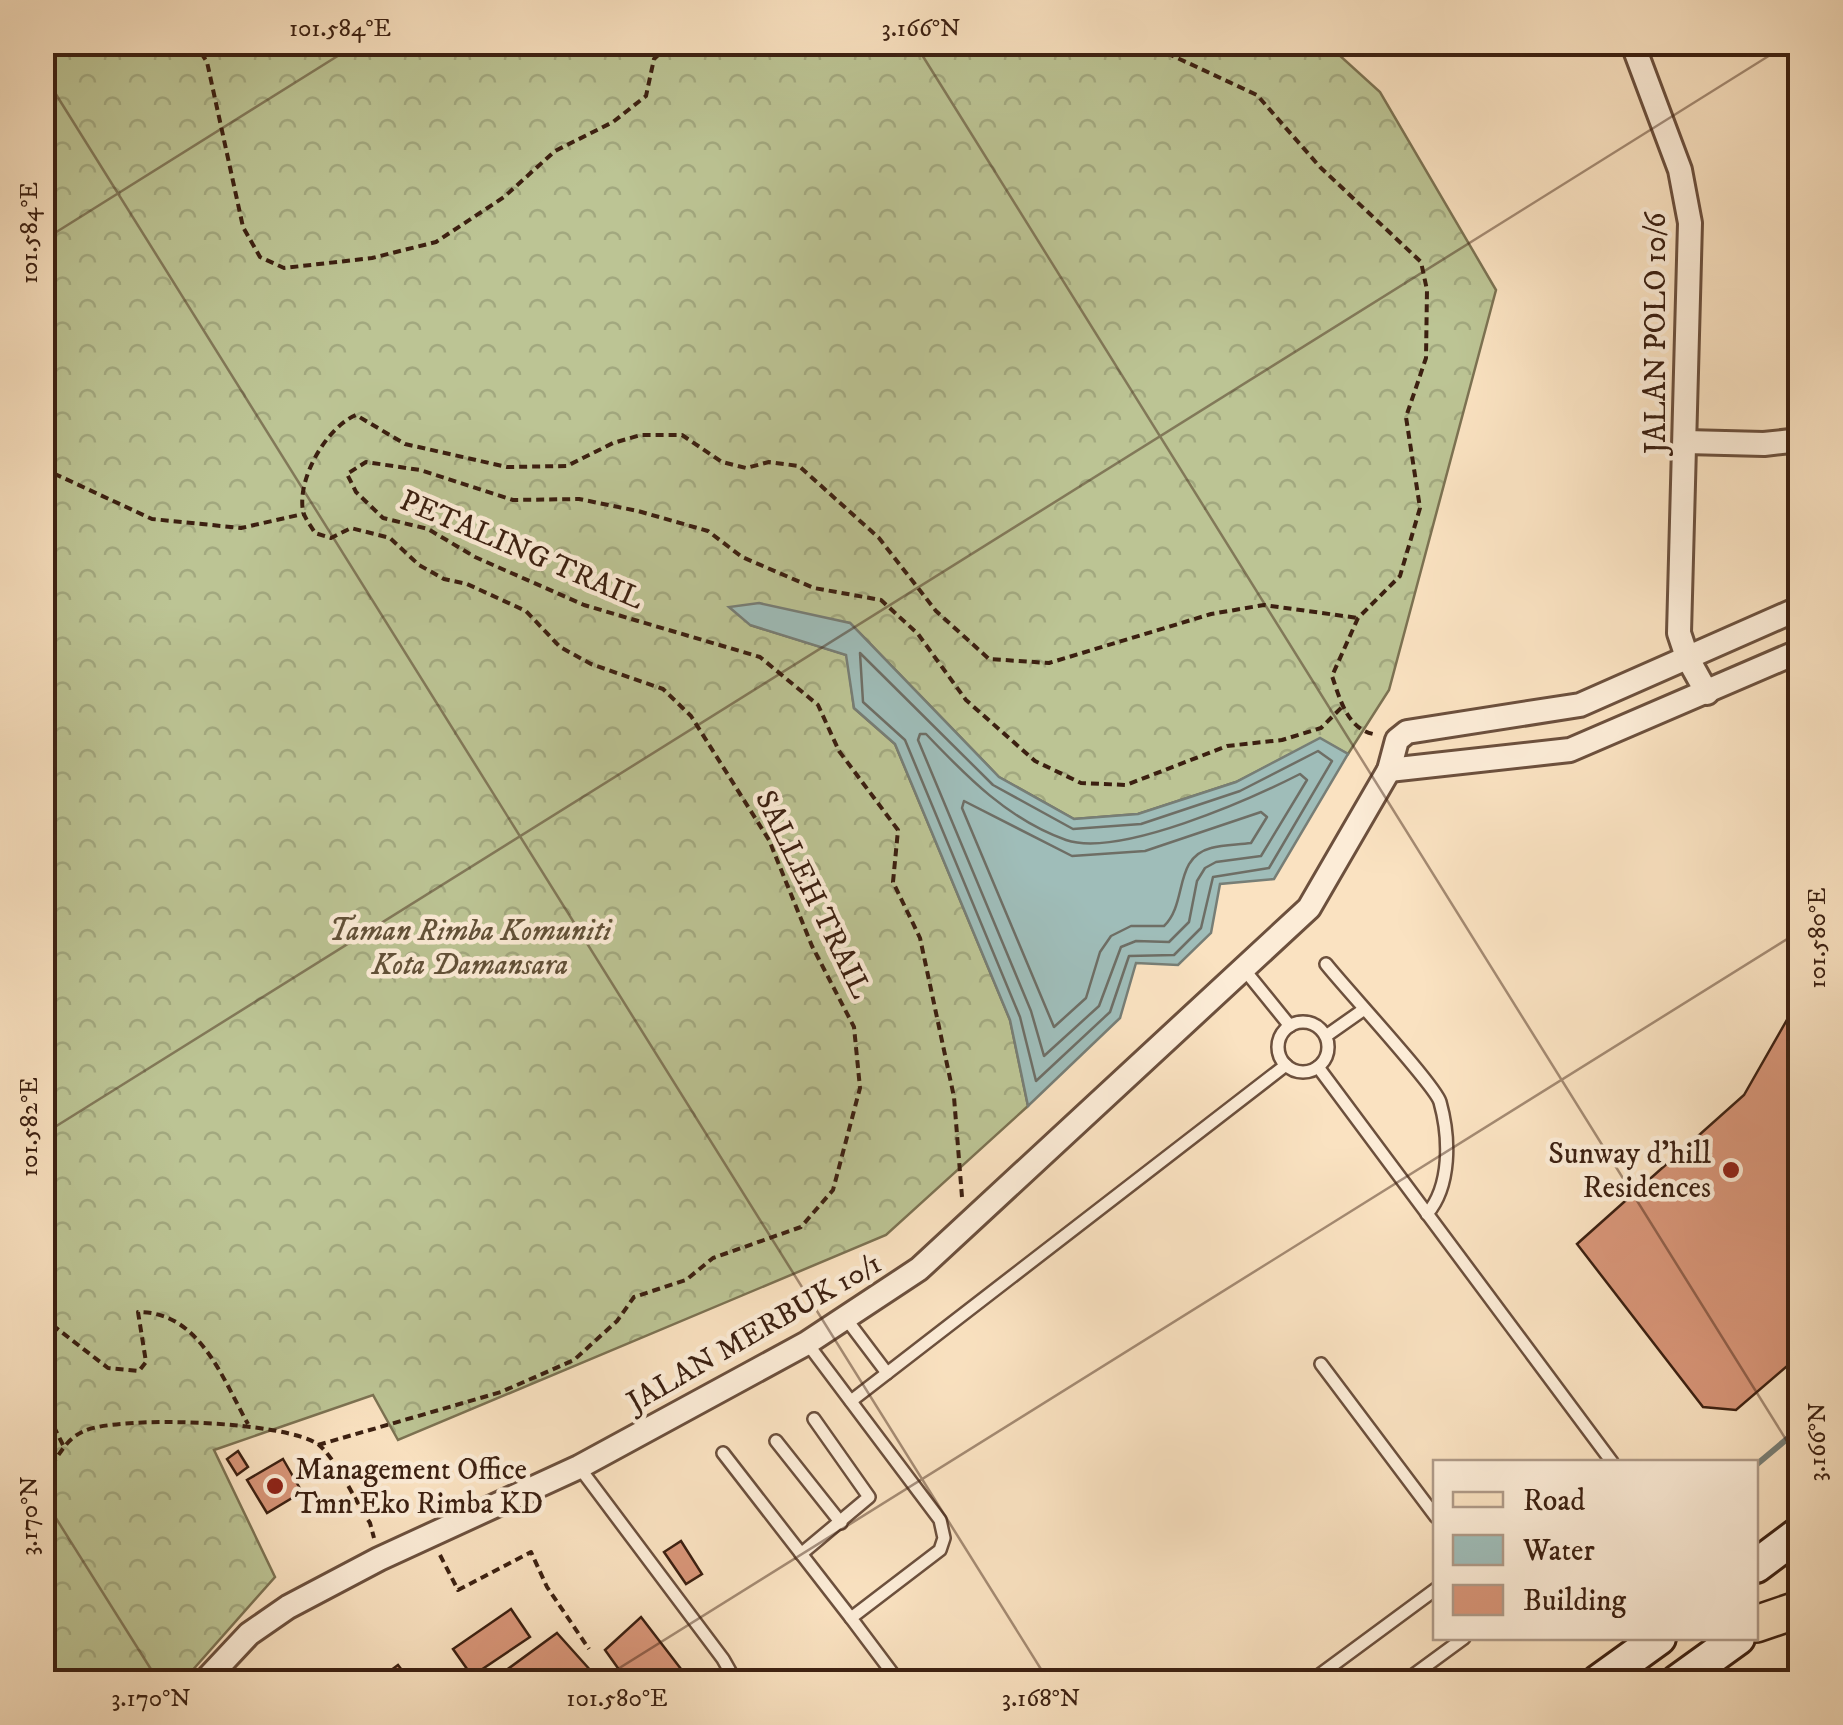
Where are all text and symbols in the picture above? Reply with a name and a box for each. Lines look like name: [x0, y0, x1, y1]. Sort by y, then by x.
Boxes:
text: 101.584°E: [289, 13, 391, 44]
text: 3.166°N: [882, 13, 960, 44]
text: 101.584°E: [14, 182, 45, 284]
street label: JALAN POLO 10/6: [1638, 211, 1675, 457]
street label: PETALING TRAIL: [394, 482, 649, 619]
street label: SALLEH TRAIL: [746, 785, 879, 1005]
text: 101.580°E: [1802, 887, 1833, 989]
park label: Taman Rimba Komuniti Kota Damansara: [329, 913, 613, 984]
text: 101.582°E: [14, 1077, 45, 1177]
place label: Sunway d'hill Residences: [1548, 1136, 1711, 1207]
marker: Sunway d'hill Residences: [1720, 1159, 1742, 1181]
street label: JALAN MERBUK 10/1: [619, 1245, 888, 1423]
text: 3.166°N: [1802, 1403, 1833, 1481]
place label: Management Office Tmn Eko Rimba KD: [295, 1452, 543, 1523]
legend: [1433, 1460, 1758, 1640]
marker: Management Office Tmn Eko Rimba KD: [264, 1475, 286, 1497]
text: 3.170°N: [14, 1476, 45, 1556]
text: Road: [1523, 1483, 1585, 1520]
text: Water: [1522, 1533, 1595, 1570]
text: Building: [1523, 1583, 1627, 1620]
text: 3.170°N: [111, 1683, 191, 1714]
text: 101.580°E: [566, 1683, 668, 1714]
text: 3.168°N: [1002, 1683, 1080, 1714]

